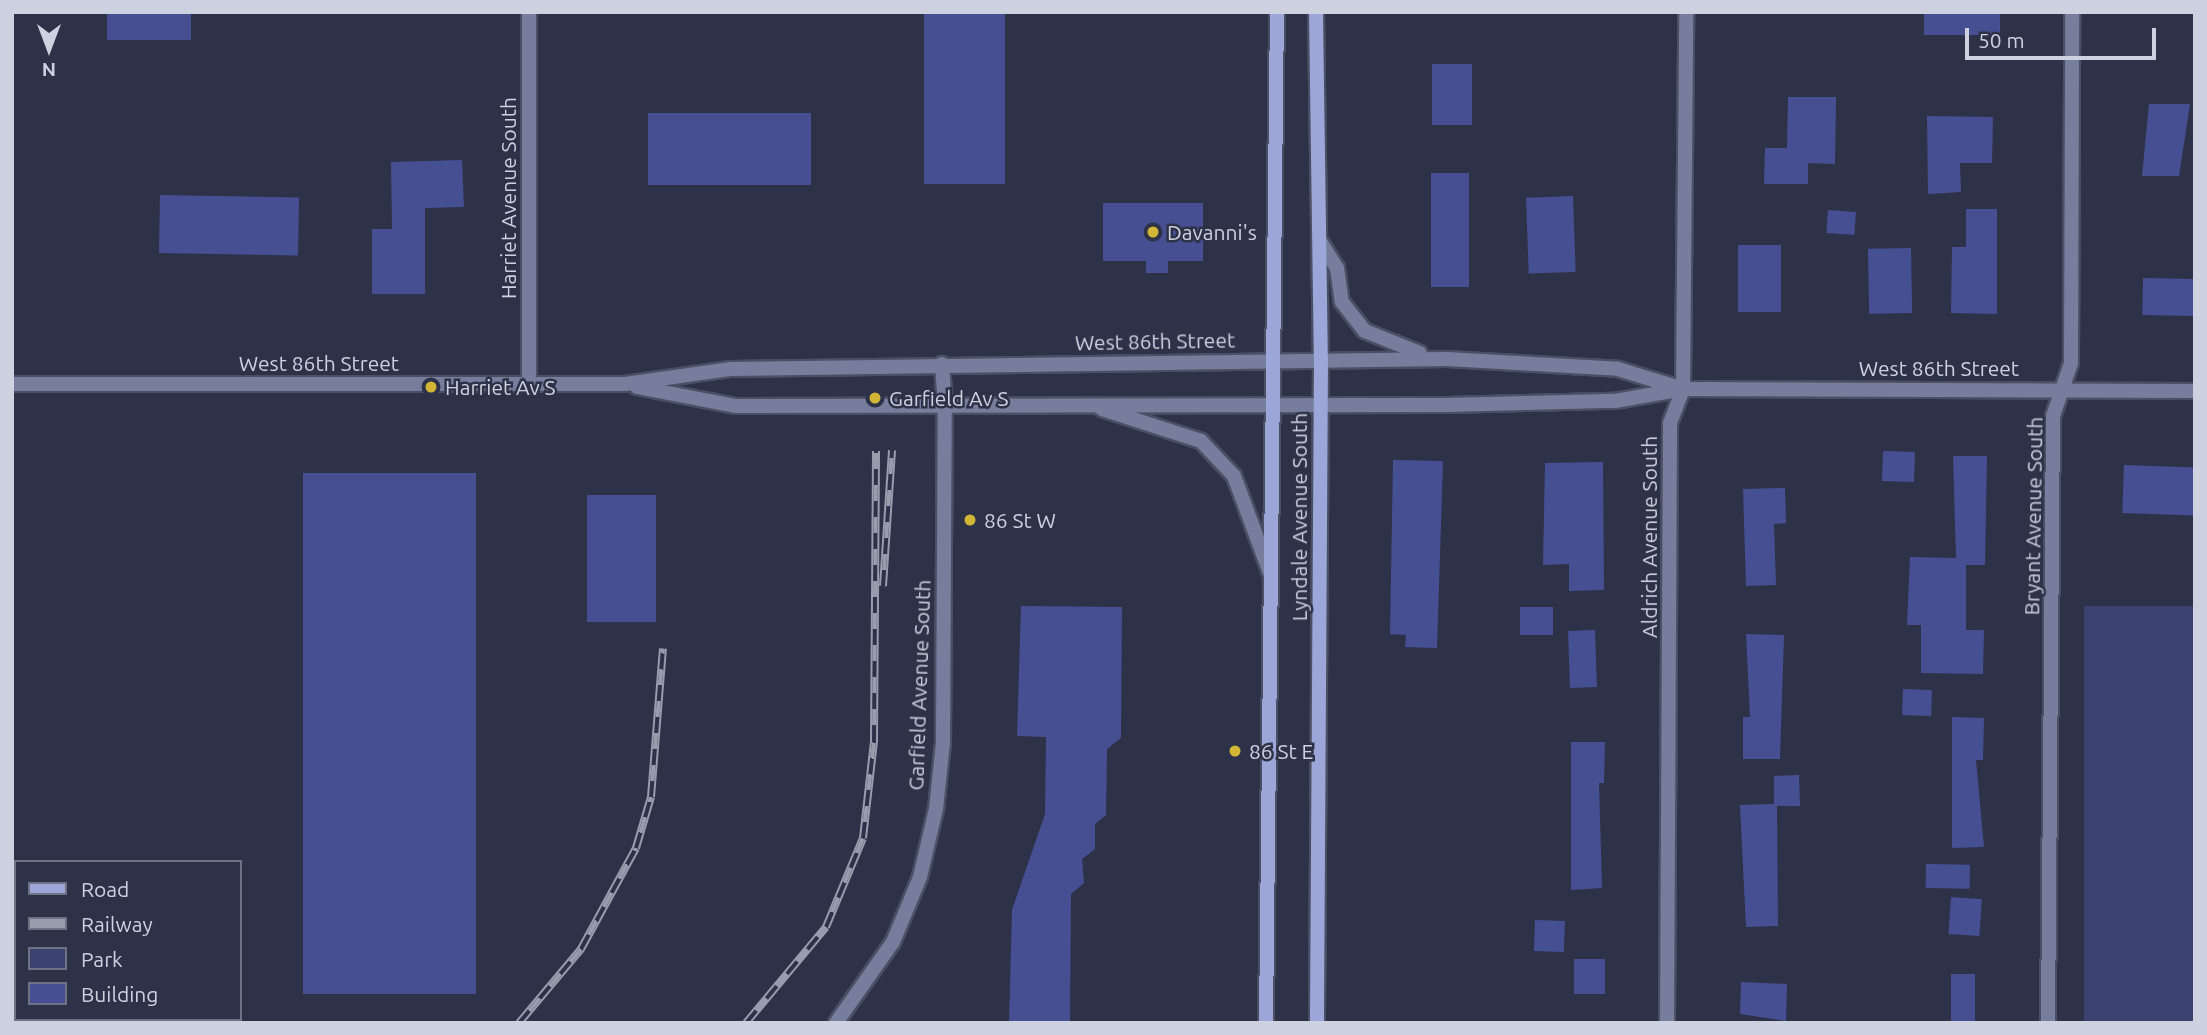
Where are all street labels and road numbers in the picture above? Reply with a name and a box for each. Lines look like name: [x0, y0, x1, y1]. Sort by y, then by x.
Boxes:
street label: Harriet Avenue South: [495, 97, 521, 299]
street label: West 86th Street: [1075, 327, 1235, 355]
street label: West 86th Street: [239, 350, 399, 376]
street label: West 86th Street: [1859, 355, 2019, 381]
street label: Lyndale Avenue South: [1286, 413, 1312, 621]
street label: Bryant Avenue South: [2019, 416, 2047, 616]
street label: Aldrich Avenue South: [1636, 436, 1662, 638]
street label: Garfield Avenue South: [903, 579, 935, 791]

